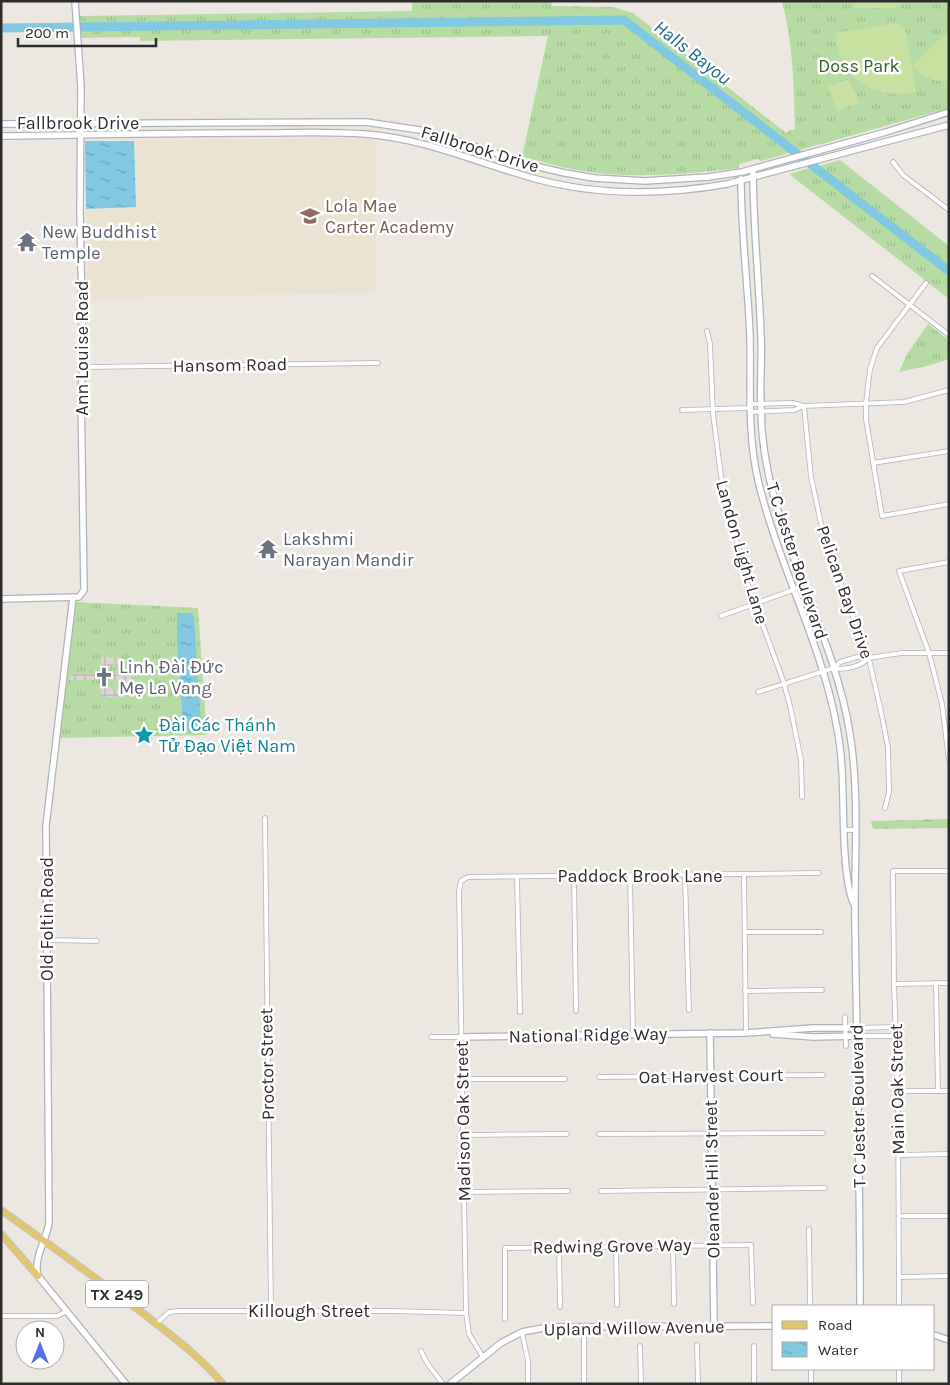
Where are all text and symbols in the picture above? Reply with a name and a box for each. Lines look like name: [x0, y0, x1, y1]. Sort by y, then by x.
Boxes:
scale bar: [18, 15, 155, 47]
water label: Halls Bayou: [649, 16, 735, 90]
text: 200 m: [25, 24, 69, 42]
park label: Doss Park: [818, 55, 900, 77]
street label: Fallbrook Drive: [17, 112, 139, 134]
street label: Fallbrook Drive: [418, 121, 542, 177]
place label: Lola Mae Carter Academy: [325, 195, 455, 238]
school or university icon: Lola Mae Carter Academy: [299, 205, 321, 227]
place label: New Buddhist Temple: [42, 221, 157, 264]
temple icon: New Buddhist Temple: [16, 231, 38, 253]
street label: Ann Louise Road: [71, 280, 93, 416]
street label: Hansom Road: [172, 353, 288, 377]
street label: Landon Light Lane: [711, 477, 773, 627]
street label: T C Jester Boulevard: [761, 480, 833, 642]
street label: Pelican Bay Drive: [812, 522, 878, 662]
place label: Lakshmi Narayan Mandir: [283, 528, 414, 571]
temple icon: Lakshmi Narayan Mandir: [257, 538, 279, 560]
place label: Linh Đài Đức Mẹ La Vang: [119, 656, 223, 699]
church icon: Linh Đài Đức Mẹ La Vang: [93, 666, 115, 688]
place label: Đài Các Thánh Tử Đạo Việt Nam: [159, 714, 296, 757]
place icon: Đài Các Thánh Tử Đạo Việt Nam: [133, 724, 155, 746]
street label: Old Foltin Road: [36, 857, 58, 981]
street label: Paddock Brook Lane: [558, 865, 722, 887]
street label: Proctor Street: [255, 1007, 279, 1120]
street label: National Ridge Way: [508, 1023, 668, 1047]
street label: Main Oak Street: [885, 1023, 909, 1155]
street label: T C Jester Boulevard: [846, 1024, 870, 1188]
street label: Madison Oak Street: [451, 1040, 475, 1202]
street label: Oat Harvest Court: [638, 1064, 784, 1088]
street label: Oleander Hill Street: [700, 1099, 724, 1258]
street label: Redwing Grove Way: [532, 1234, 692, 1258]
road number: TX 249: [86, 1280, 148, 1308]
street label: Killough Street: [248, 1300, 370, 1322]
legend: [772, 1305, 935, 1370]
street label: Upland Willow Avenue: [543, 1315, 725, 1341]
text: Road: [818, 1316, 853, 1334]
north arrow: [15, 1320, 65, 1370]
text: N: [35, 1324, 45, 1341]
text: Water: [818, 1341, 859, 1359]

